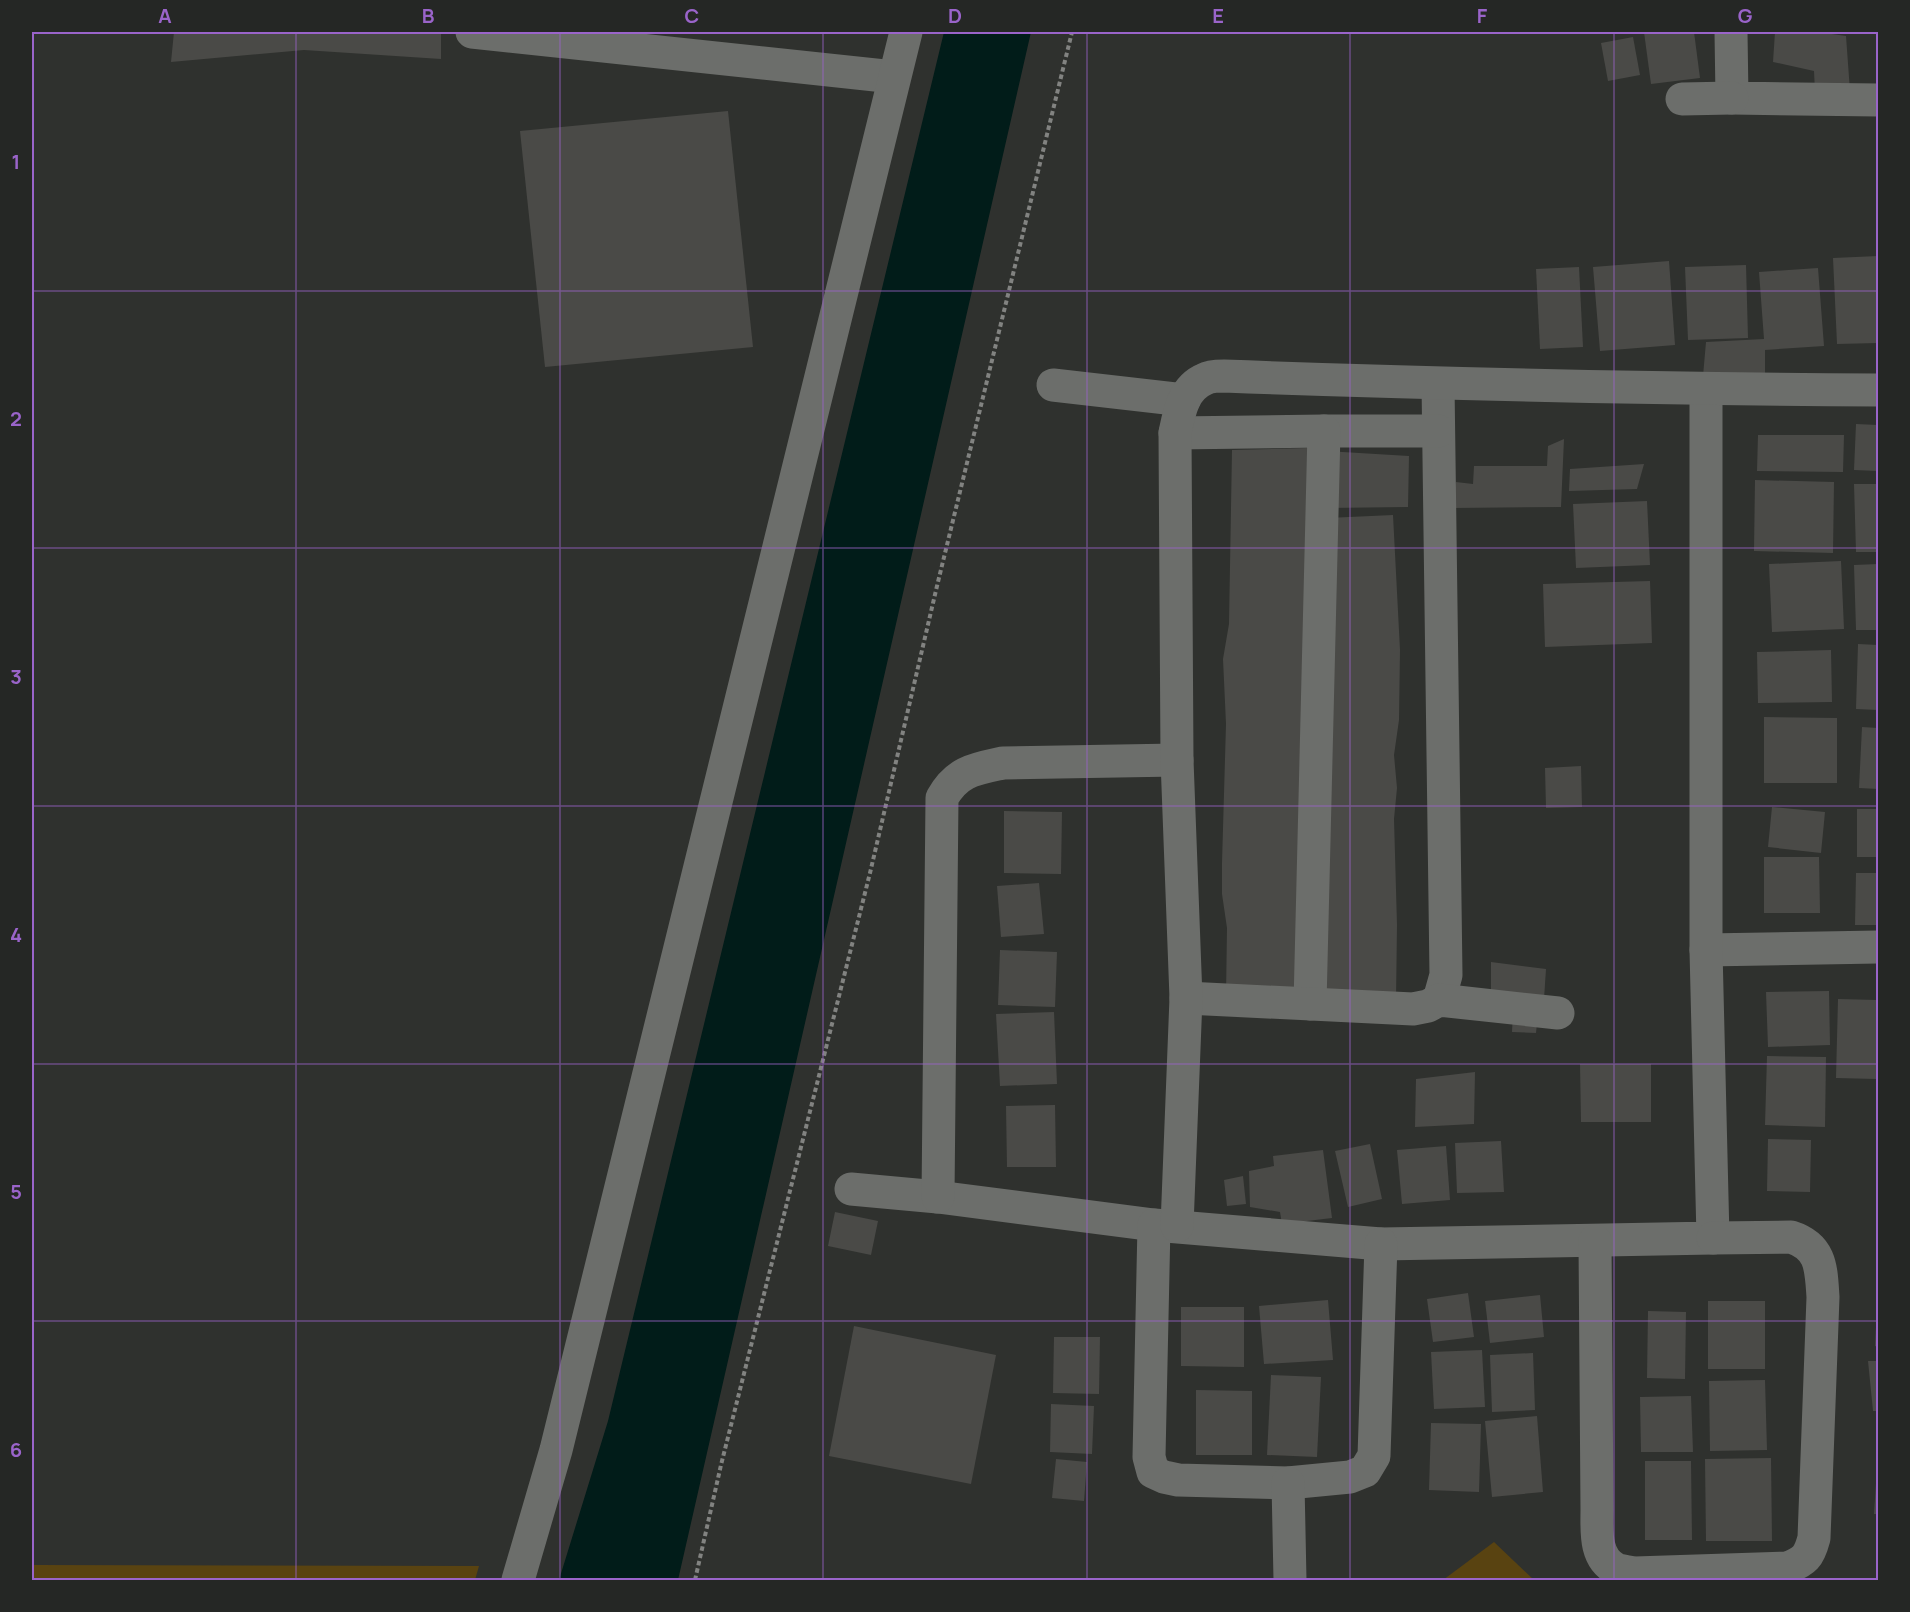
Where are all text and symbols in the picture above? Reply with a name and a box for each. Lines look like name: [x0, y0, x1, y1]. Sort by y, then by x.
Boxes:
text: A: [158, 2, 172, 29]
text: B: [422, 2, 435, 29]
text: C: [685, 2, 699, 29]
text: D: [948, 2, 962, 29]
text: E: [1212, 2, 1224, 29]
text: F: [1477, 2, 1488, 29]
text: G: [1738, 2, 1753, 29]
text: 1: [12, 148, 20, 175]
text: 2: [10, 405, 22, 432]
text: 3: [10, 663, 22, 690]
text: 4: [10, 921, 22, 948]
text: 5: [10, 1178, 22, 1205]
text: 6: [10, 1436, 22, 1463]

